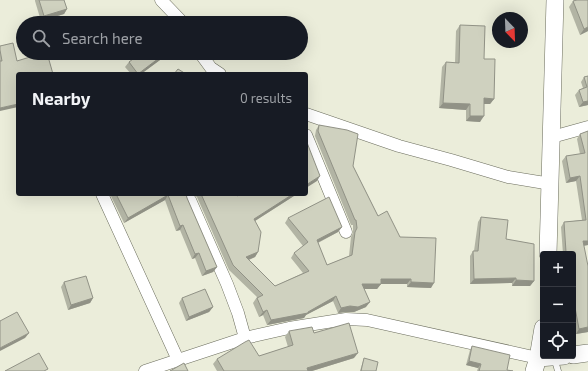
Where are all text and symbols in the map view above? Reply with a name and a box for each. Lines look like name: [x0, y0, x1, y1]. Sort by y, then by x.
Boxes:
north arrow: [492, 12, 528, 48]
search box: [16, 16, 308, 60]
icon: search: [30, 27, 52, 49]
text: Search here: [62, 29, 143, 47]
text: Nearby: [32, 88, 90, 108]
text: 0 results: [240, 90, 292, 106]
map controls: [540, 251, 576, 359]
button: +: [540, 251, 576, 287]
button: −: [540, 287, 576, 323]
button: locate: [540, 323, 576, 359]

